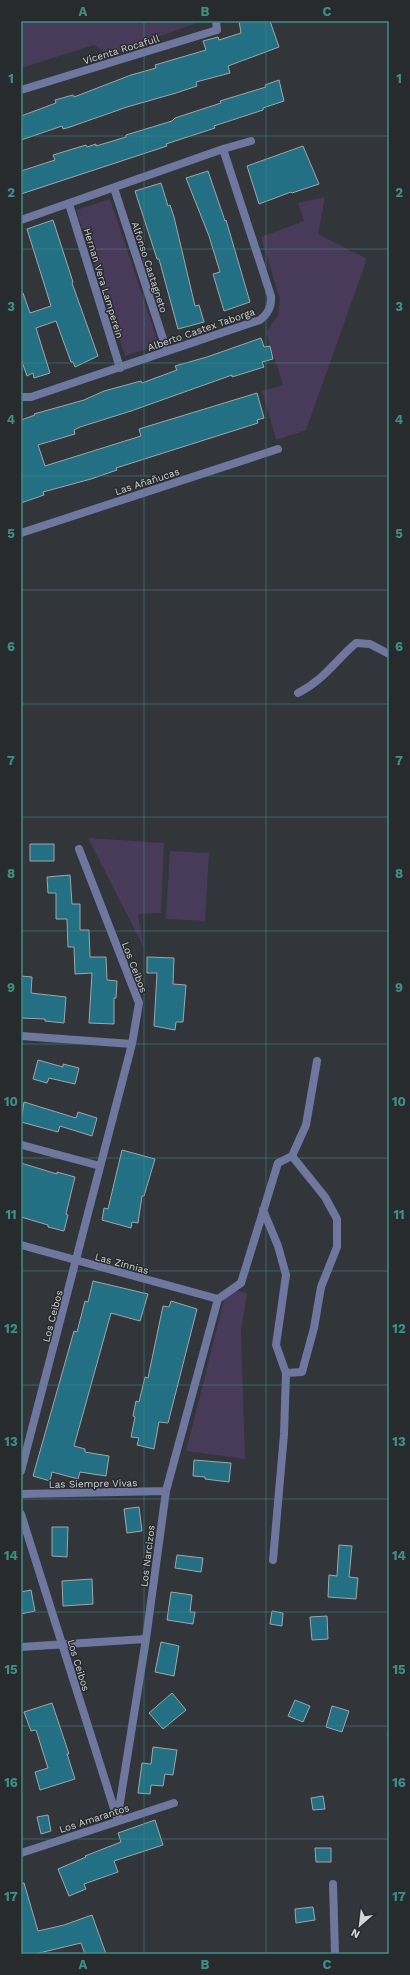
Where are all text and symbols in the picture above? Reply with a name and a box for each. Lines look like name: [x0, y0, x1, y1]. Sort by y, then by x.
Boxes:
text: A: [79, 4, 88, 19]
text: B: [201, 4, 210, 19]
text: C: [323, 4, 332, 19]
street label: Vicenta Rocafull: [81, 33, 161, 66]
text: 1: [8, 71, 14, 86]
text: 1: [396, 71, 402, 86]
text: 2: [7, 185, 15, 200]
text: 2: [395, 185, 403, 200]
street label: Alfonso Castagneto: [130, 220, 169, 314]
street label: Hernan Vera Lamperein: [82, 227, 126, 340]
text: 3: [7, 299, 15, 314]
text: 3: [395, 299, 403, 314]
street label: Alberto Castex Taborga: [146, 306, 257, 353]
text: 4: [7, 412, 16, 427]
text: 4: [395, 412, 404, 427]
street label: Las Añañucas: [113, 466, 181, 497]
text: 5: [7, 526, 15, 541]
text: 5: [395, 526, 403, 541]
text: 6: [7, 639, 15, 654]
text: 6: [395, 639, 403, 654]
text: 7: [7, 753, 15, 768]
text: 7: [395, 753, 403, 768]
text: 8: [7, 866, 15, 881]
text: 8: [395, 866, 403, 881]
street label: Los Ceibos: [120, 940, 149, 994]
text: 9: [7, 980, 15, 995]
text: 9: [395, 980, 403, 995]
text: 10: [4, 1094, 18, 1109]
text: 10: [392, 1094, 406, 1109]
text: 11: [5, 1207, 17, 1222]
text: 11: [393, 1207, 405, 1222]
street label: Las Zinnias: [94, 1251, 150, 1276]
street label: Los Ceibos: [40, 1289, 65, 1343]
text: 12: [4, 1321, 18, 1336]
text: 12: [392, 1321, 406, 1336]
text: 13: [4, 1434, 18, 1449]
text: 13: [392, 1434, 406, 1449]
street label: Las Siempre Vivas: [49, 1477, 138, 1490]
street label: Los Narcizos: [138, 1525, 157, 1588]
text: 14: [4, 1548, 19, 1563]
text: 14: [392, 1548, 407, 1563]
street label: Los Ceibos: [65, 1638, 92, 1692]
text: 15: [4, 1662, 18, 1677]
text: 15: [392, 1662, 406, 1677]
text: 16: [4, 1775, 18, 1790]
text: 16: [392, 1775, 406, 1790]
street label: Los Amarantos: [58, 1802, 131, 1835]
text: 17: [4, 1889, 18, 1904]
text: 17: [392, 1889, 406, 1904]
north arrow: [340, 1905, 380, 1945]
text: N: [349, 1926, 362, 1941]
text: A: [79, 1957, 88, 1972]
text: B: [201, 1957, 210, 1972]
text: C: [323, 1957, 332, 1972]

